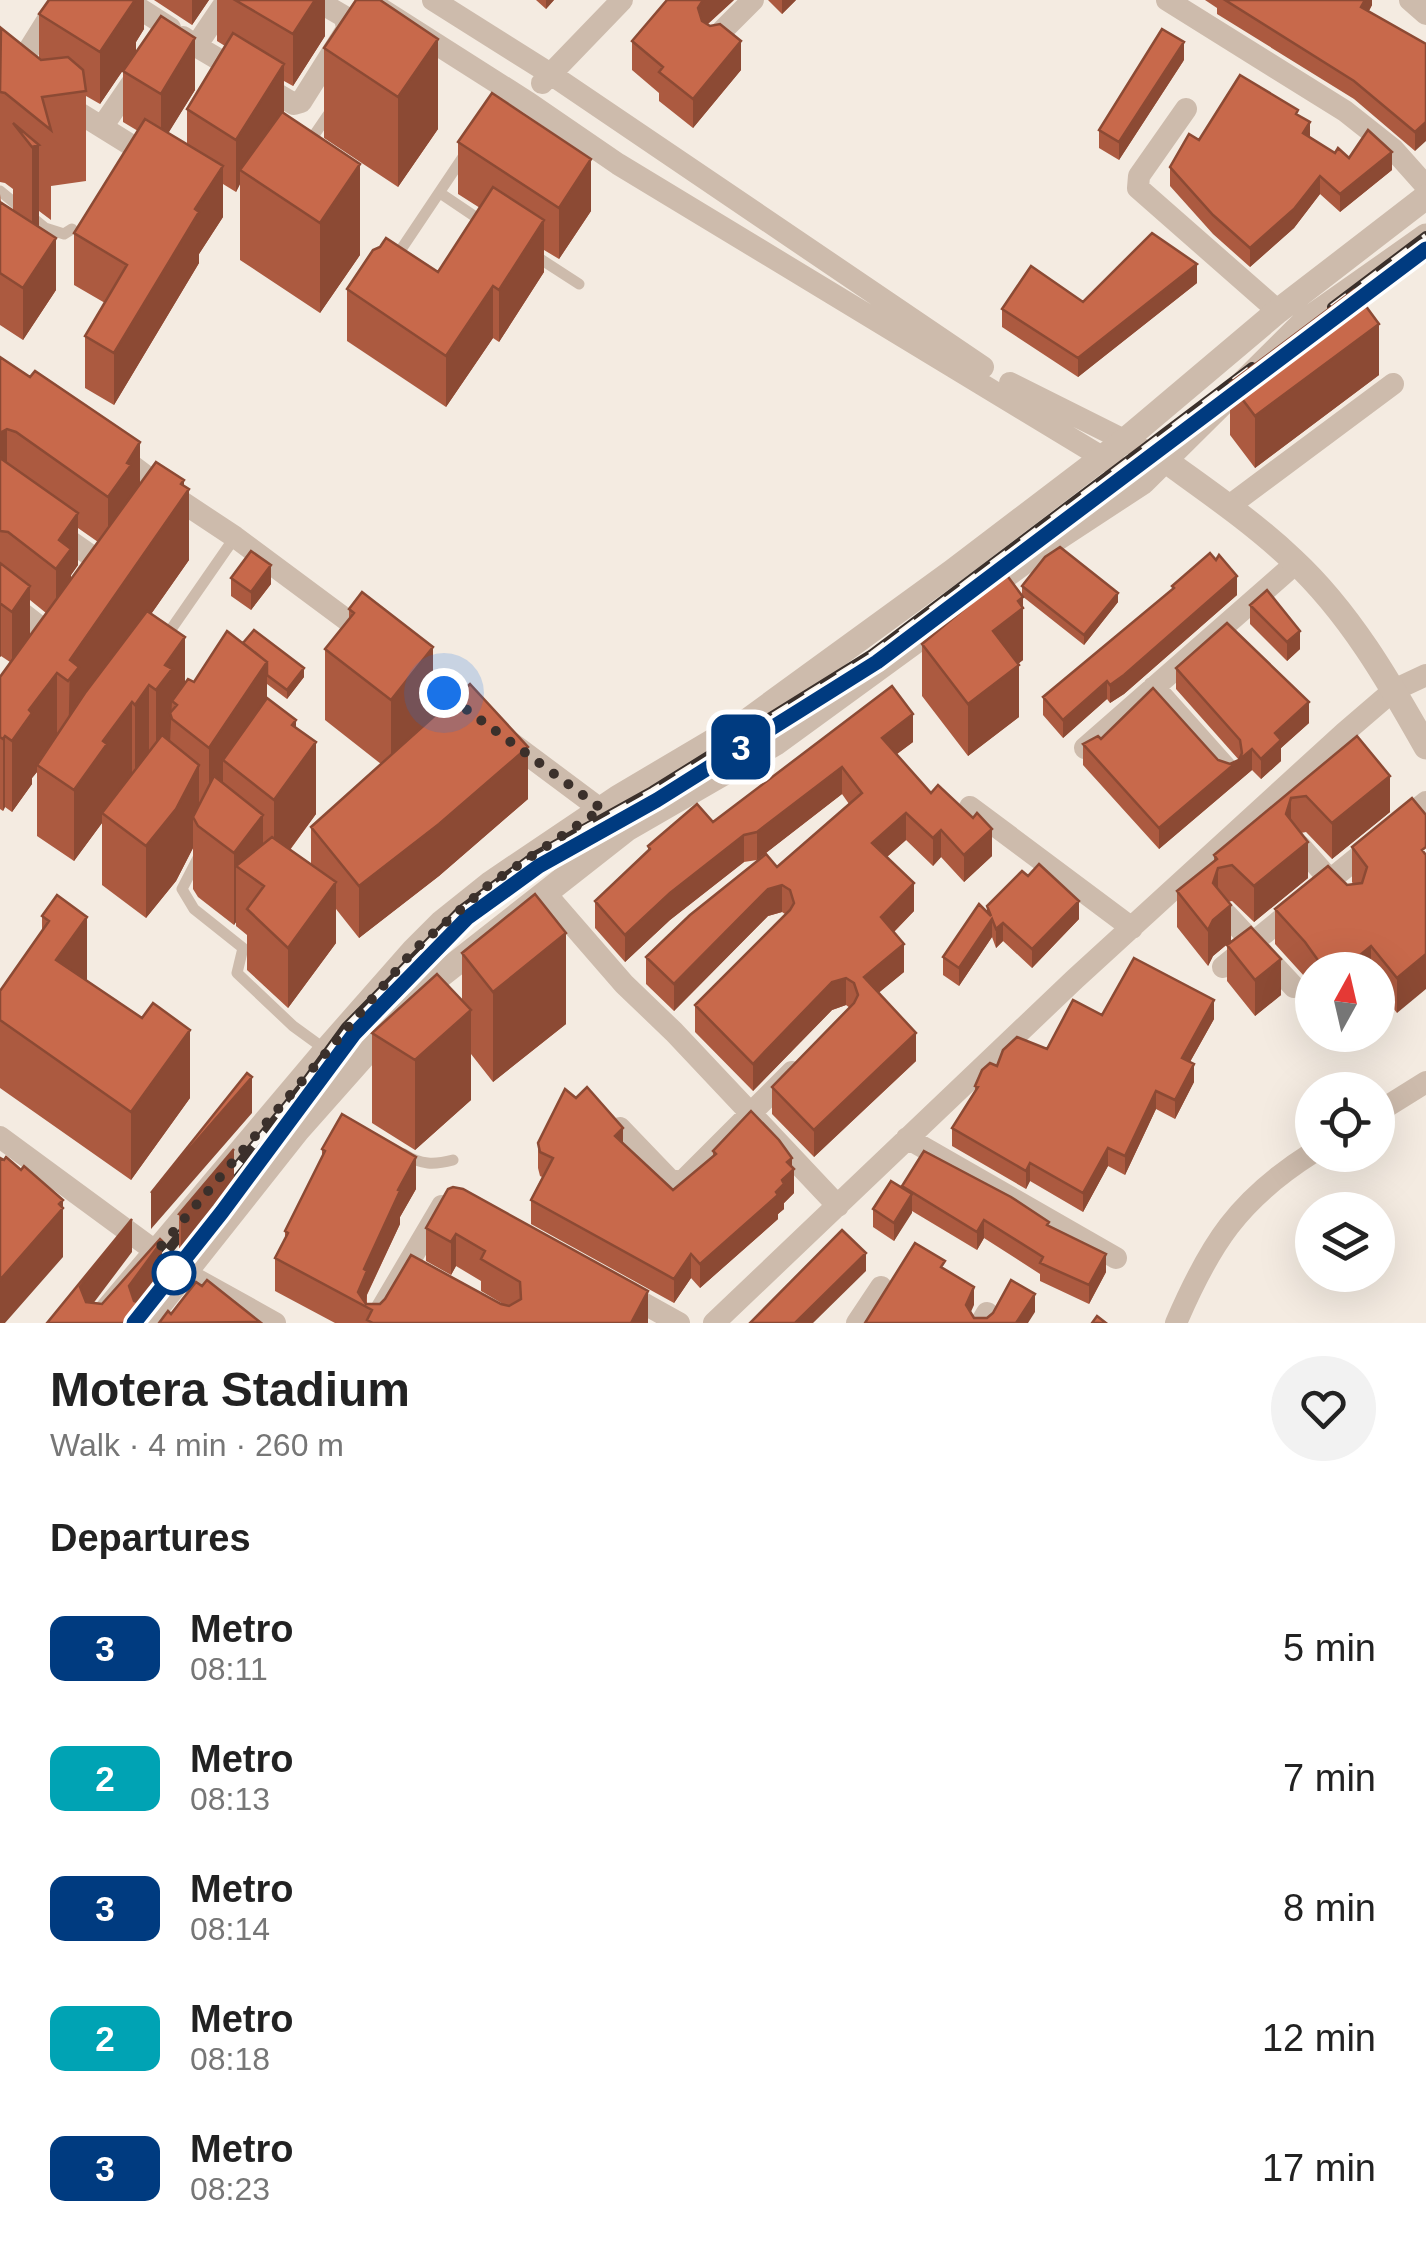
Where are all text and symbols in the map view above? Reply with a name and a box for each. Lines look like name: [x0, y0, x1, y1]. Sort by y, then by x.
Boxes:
your location: [419, 668, 469, 718]
line badge: 3: [708, 714, 774, 780]
text: 3: [731, 728, 751, 767]
north arrow: [1295, 952, 1395, 1052]
map controls: [1295, 952, 1395, 1292]
button: locate: [1295, 1072, 1395, 1172]
button: layers: [1295, 1192, 1395, 1292]
unlabelled marker: [153, 1252, 195, 1294]
button: heart: [1271, 1356, 1376, 1461]
text: Motera Stadium: [50, 1363, 410, 1416]
text: Walk · 4 min · 260 m: [50, 1427, 344, 1463]
text: Departures: [50, 1517, 251, 1559]
text: Metro: [190, 1608, 293, 1650]
text: 5 min: [1283, 1627, 1376, 1669]
text: 3: [95, 1629, 115, 1668]
text: 08:11: [190, 1651, 268, 1687]
text: Metro: [190, 1738, 293, 1780]
text: 7 min: [1283, 1757, 1376, 1799]
text: 2: [95, 1759, 115, 1798]
text: 08:13: [190, 1781, 270, 1817]
text: Metro: [190, 1868, 293, 1910]
text: 8 min: [1283, 1887, 1376, 1929]
text: 3: [95, 1889, 115, 1928]
text: 08:14: [190, 1911, 270, 1947]
text: Metro: [190, 1998, 293, 2040]
text: 12 min: [1262, 2017, 1376, 2059]
text: 2: [95, 2019, 115, 2058]
text: 08:18: [190, 2041, 270, 2077]
text: Metro: [190, 2128, 293, 2170]
text: 17 min: [1262, 2147, 1376, 2189]
text: 3: [95, 2149, 115, 2188]
text: 08:23: [190, 2171, 270, 2207]

